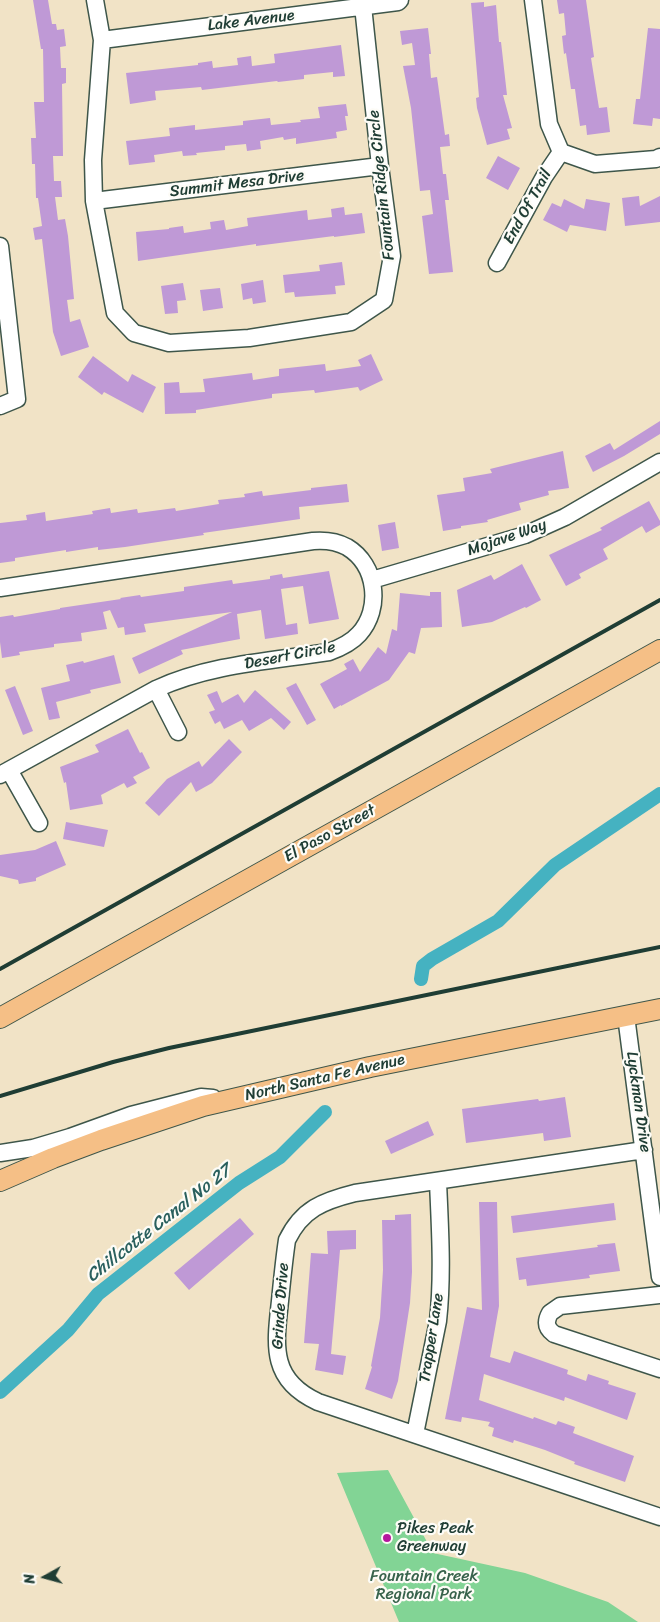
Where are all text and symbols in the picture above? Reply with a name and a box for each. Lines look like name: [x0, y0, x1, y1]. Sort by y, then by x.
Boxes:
street label: Lake Avenue: [206, 6, 296, 36]
street label: Fountain Ridge Circle: [365, 109, 399, 261]
street label: Summit Mesa Drive: [169, 166, 305, 202]
street label: End Of Trail: [500, 166, 556, 248]
street label: Mojave Way: [465, 516, 549, 560]
street label: Desert Circle: [243, 638, 337, 674]
street label: El Paso Street: [281, 801, 379, 867]
street label: North Santa Fe Avenue: [243, 1050, 407, 1106]
street label: Lyckman Drive: [621, 1050, 655, 1154]
water label: Chillcotte Canal No 27: [82, 1161, 236, 1287]
street label: Grinde Drive: [268, 1262, 294, 1350]
street label: Trapper Lane: [415, 1292, 449, 1384]
place label: Pikes Peak Greenway: [397, 1519, 474, 1557]
marker: Pikes Peak Greenway: [381, 1532, 393, 1544]
north arrow: [20, 1552, 70, 1602]
park label: Fountain Creek Regional Park: [370, 1567, 478, 1605]
text: N: [17, 1573, 43, 1585]

